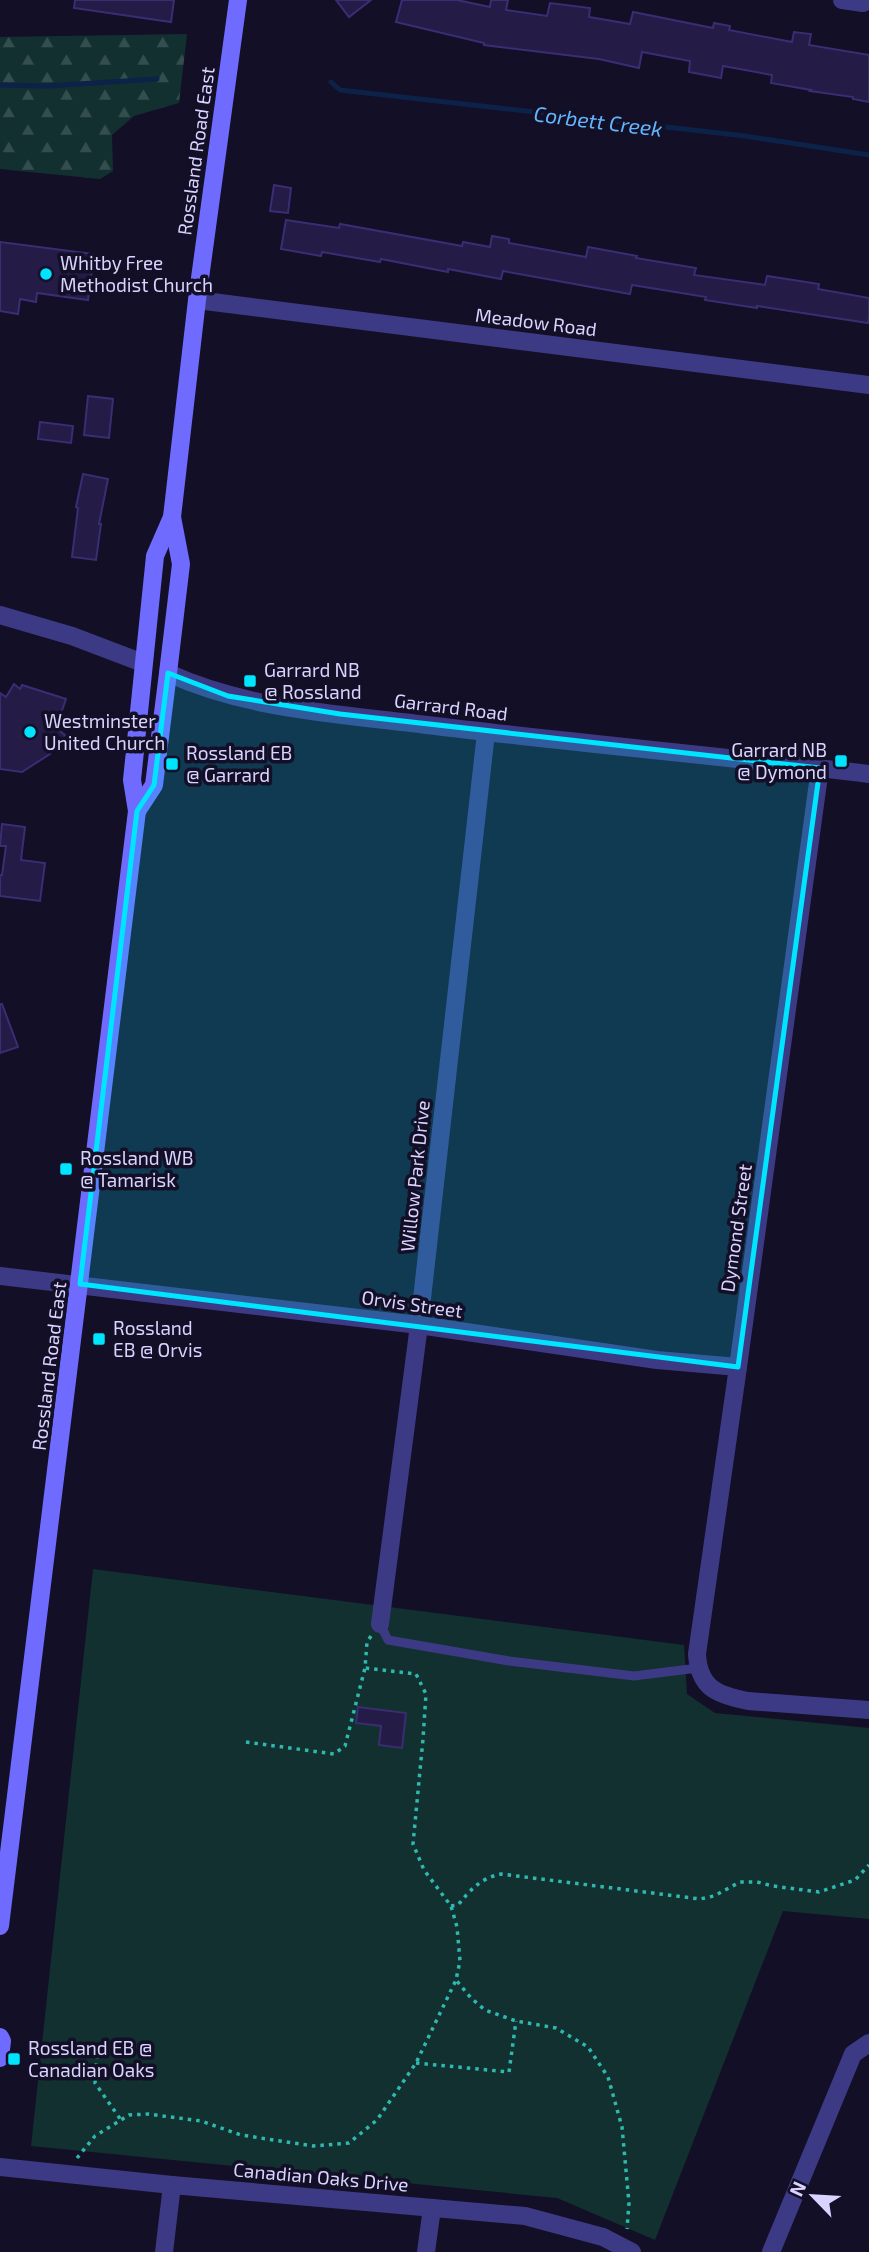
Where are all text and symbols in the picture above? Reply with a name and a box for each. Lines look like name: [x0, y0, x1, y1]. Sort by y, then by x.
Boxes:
street label: Rossland Road East: [172, 65, 219, 237]
water label: Corbett Creek: [532, 100, 664, 141]
place label: Whitby Free Methodist Church: [60, 251, 213, 296]
marker: Whitby Free Methodist Church: [38, 266, 54, 282]
street label: Meadow Road: [474, 303, 598, 340]
place label: Garrard NB @ Rossland: [264, 658, 362, 703]
marker: Garrard NB @ Rossland: [242, 673, 258, 689]
street label: Garrard Road: [393, 688, 509, 725]
place label: Westminster United Church: [44, 709, 165, 754]
marker: Westminster United Church: [22, 724, 38, 740]
place label: Garrard NB @ Dymond: [731, 738, 827, 783]
place label: Rossland EB @ Garrard: [186, 741, 292, 786]
marker: Garrard NB @ Dymond: [833, 753, 849, 769]
marker: Rossland EB @ Garrard: [164, 756, 180, 772]
street label: Willow Park Drive: [395, 1099, 434, 1253]
place label: Rossland WB @ Tamarisk: [80, 1146, 194, 1191]
marker: Rossland WB @ Tamarisk: [58, 1161, 74, 1177]
street label: Dymond Street: [715, 1162, 756, 1293]
street label: Rossland Road East: [27, 1280, 70, 1452]
street label: Orvis Street: [360, 1285, 464, 1322]
place label: Rossland EB @ Orvis: [113, 1316, 202, 1361]
marker: Rossland EB @ Orvis: [91, 1331, 107, 1347]
place label: Rossland EB @ Canadian Oaks: [28, 2036, 154, 2081]
marker: Rossland EB @ Canadian Oaks: [6, 2051, 22, 2067]
street label: Canadian Oaks Drive: [232, 2157, 410, 2196]
north arrow: [778, 2161, 848, 2231]
text: N: [784, 2178, 810, 2200]

